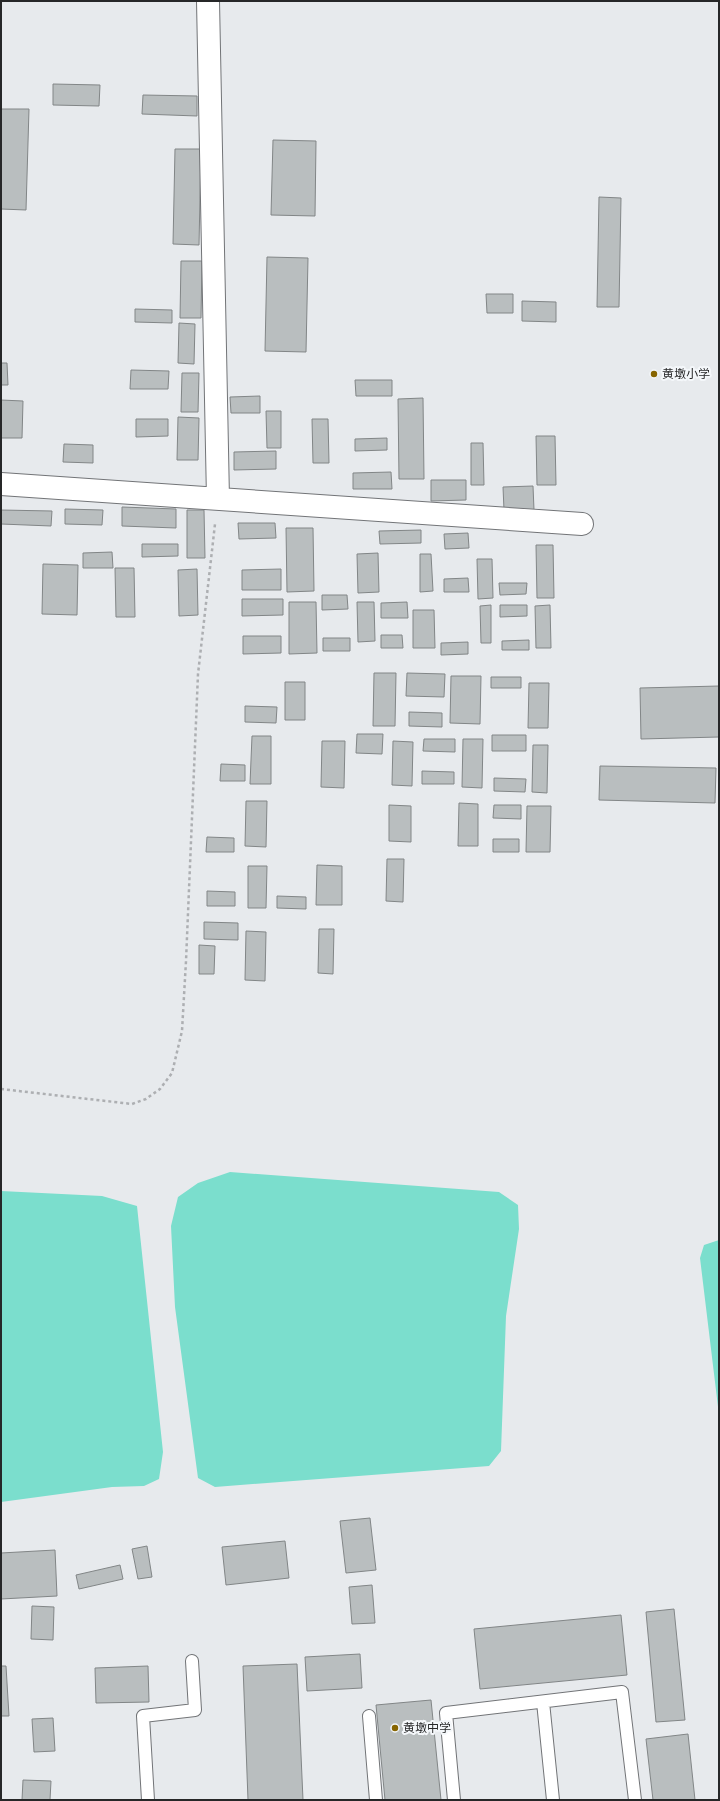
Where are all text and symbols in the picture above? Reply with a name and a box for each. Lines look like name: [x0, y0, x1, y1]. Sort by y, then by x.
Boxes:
place label: 黄墩小学: [662, 366, 710, 382]
marker: 黄墩小学: [649, 369, 659, 379]
place label: 黄墩中学: [403, 1720, 451, 1736]
marker: 黄墩中学: [390, 1723, 400, 1733]

